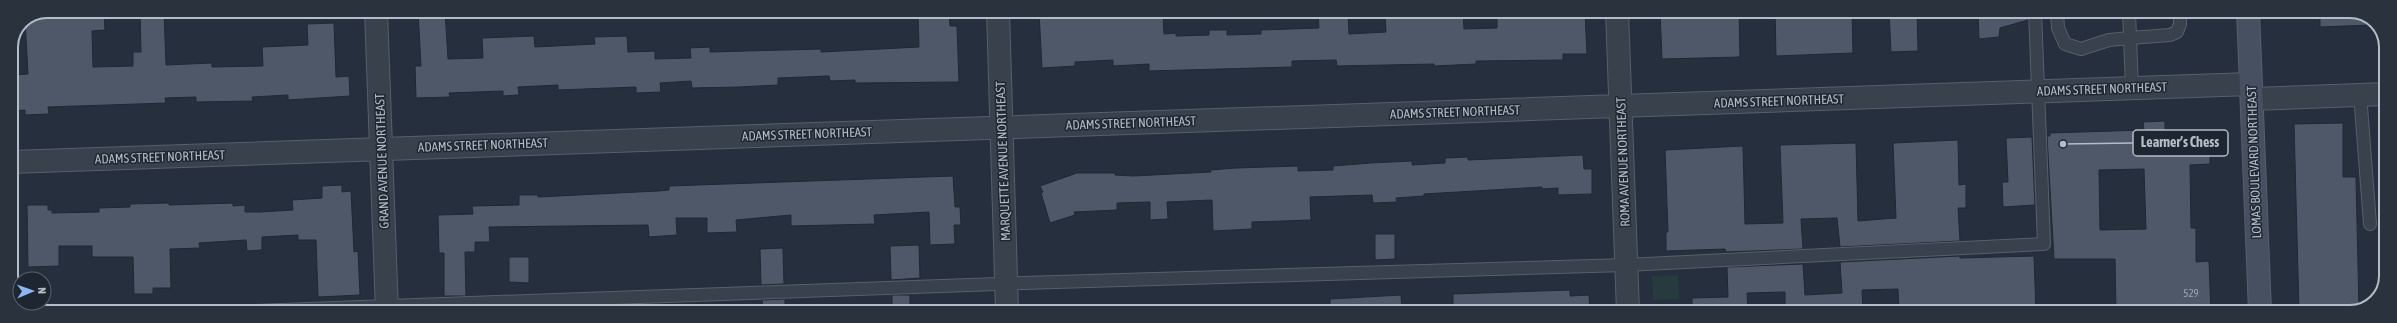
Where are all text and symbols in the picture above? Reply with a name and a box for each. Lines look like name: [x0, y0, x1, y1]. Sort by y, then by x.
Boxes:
street label: ADAMS STREET NORTHEAST: [2037, 79, 2168, 99]
street label: MARQUETTE AVENUE NORTHEAST: [993, 81, 1013, 241]
street label: LOMAS BOULEVARD NORTHEAST: [2244, 85, 2264, 239]
street label: ADAMS STREET NORTHEAST: [1714, 91, 1845, 111]
street label: GRAND AVENUE NORTHEAST: [372, 93, 392, 229]
street label: ROMA AVENUE NORTHEAST: [1613, 97, 1633, 227]
street label: ADAMS STREET NORTHEAST: [1390, 102, 1521, 122]
street label: ADAMS STREET NORTHEAST: [1066, 113, 1197, 133]
street label: ADAMS STREET NORTHEAST: [742, 124, 873, 144]
callout: Learner’s Chess: [2133, 130, 2228, 156]
text: Learner’s Chess: [2141, 134, 2219, 150]
street label: ADAMS STREET NORTHEAST: [418, 135, 549, 155]
street label: ADAMS STREET NORTHEAST: [95, 147, 226, 167]
north arrow: [12, 271, 52, 311]
text: N: [36, 287, 48, 294]
house number: 529: [2183, 287, 2199, 299]

